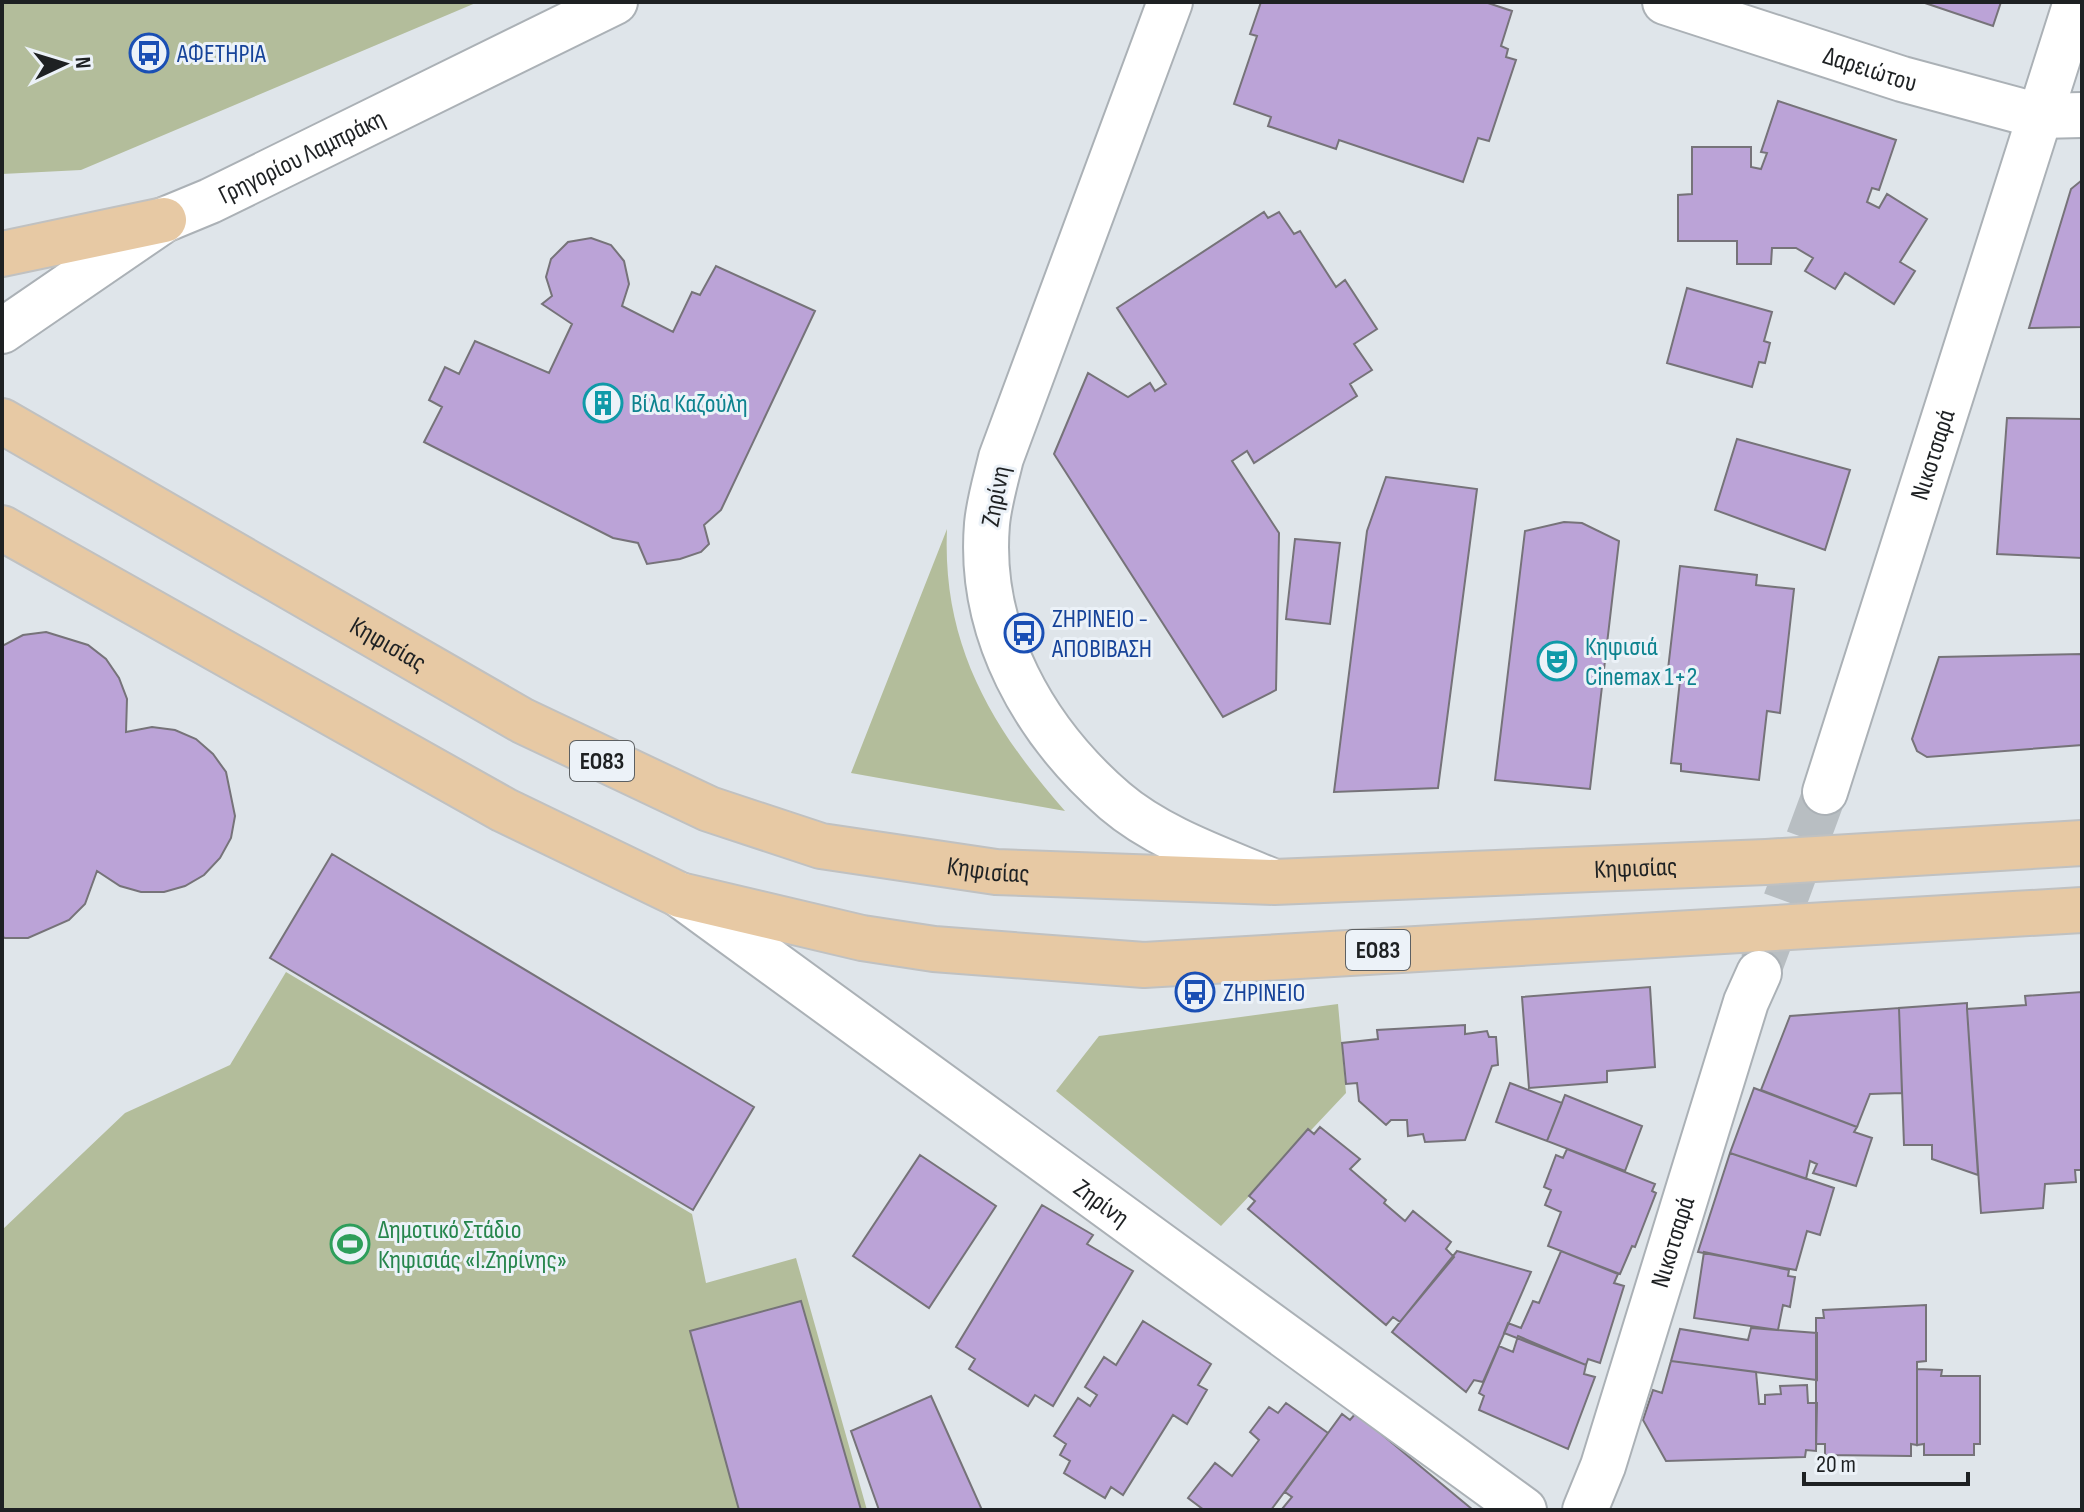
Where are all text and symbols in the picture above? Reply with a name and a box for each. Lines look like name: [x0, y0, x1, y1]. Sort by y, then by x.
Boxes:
north arrow: [24, 24, 104, 104]
bus stop icon: ΑΦΕΤΗΡΙΑ: [128, 32, 170, 74]
place label: ΑΦΕΤΗΡΙΑ: [176, 39, 267, 70]
street label: Δαρειώτου: [1819, 41, 1920, 99]
text: N: [69, 56, 96, 70]
street label: Γρηγορίου Λαμπράκη: [214, 103, 390, 211]
building icon: Βίλα Καζούλη: [582, 382, 624, 424]
place label: Βίλα Καζούλη: [631, 389, 748, 420]
street label: Νικοτσαρά: [1905, 406, 1963, 504]
street label: Ζηρίνη: [975, 463, 1018, 529]
place label: ΖΗΡΙΝΕΙΟ - ΑΠΟΒΙΒΑΣΗ: [1051, 604, 1152, 665]
street label: Κηφισίας: [344, 611, 431, 679]
bus stop icon: ΖΗΡΙΝΕΙΟ - ΑΠΟΒΙΒΑΣΗ: [1003, 612, 1045, 654]
place label: Κηφισιά Cinemax 1+2: [1585, 632, 1697, 693]
theatre icon: Κηφισιά Cinemax 1+2: [1536, 640, 1578, 682]
road number: ΕΟ83: [570, 741, 634, 781]
street label: Κηφισίας: [945, 851, 1030, 890]
street label: Κηφισίας: [1594, 852, 1678, 886]
road number: ΕΟ83: [1346, 930, 1410, 970]
bus stop icon: ΖΗΡΙΝΕΙΟ: [1174, 971, 1216, 1013]
place label: ΖΗΡΙΝΕΙΟ: [1223, 978, 1305, 1009]
street label: Ζηρίνη: [1067, 1173, 1135, 1234]
street label: Νικοτσαρά: [1645, 1193, 1702, 1292]
place label: Δημοτικό Στάδιο Κηφισιάς «Ι.Ζηρίνης»: [378, 1215, 567, 1276]
sports icon: Δημοτικό Στάδιο Κηφισιάς «Ι.Ζηρίνης»: [329, 1223, 371, 1265]
scale bar: [1804, 1436, 1968, 1486]
text: 20 m: [1816, 1450, 1856, 1479]

